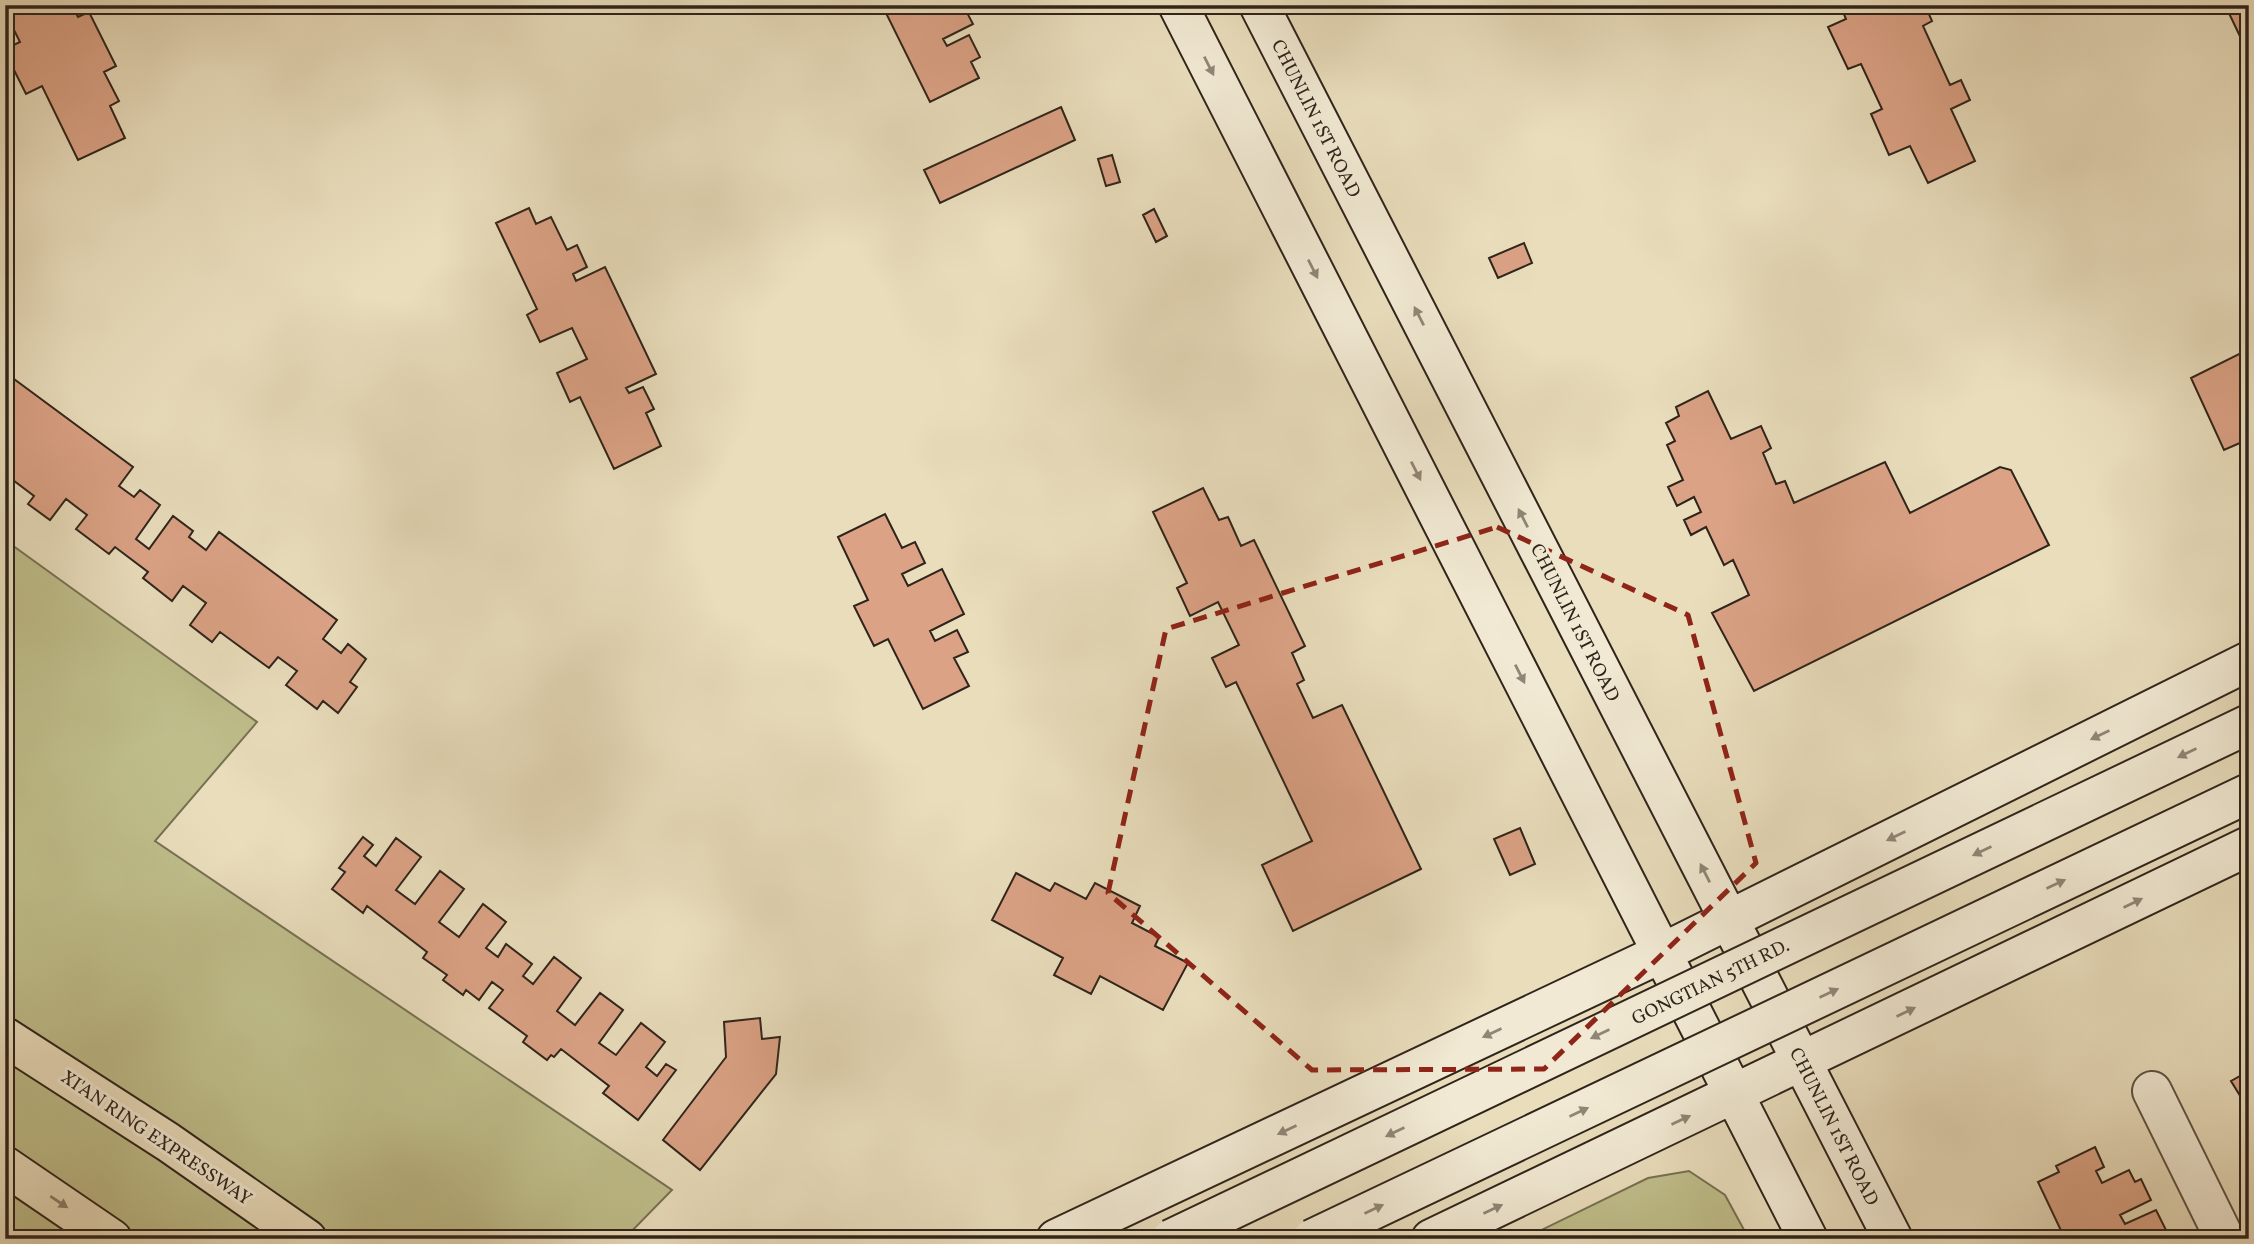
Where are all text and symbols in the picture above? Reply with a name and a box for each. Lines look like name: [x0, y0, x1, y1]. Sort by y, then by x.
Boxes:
street label: CHUNLIN 1ST ROAD: [1264, 35, 1366, 202]
one-way arrow: [1204, 56, 1215, 76]
one-way arrow: [1307, 259, 1318, 279]
one-way arrow: [1413, 305, 1425, 325]
one-way arrow: [1411, 461, 1422, 481]
one-way arrow: [1517, 508, 1528, 528]
street label: CHUNLIN 1ST ROAD: [1523, 539, 1625, 706]
one-way arrow: [1514, 664, 1525, 684]
one-way arrow: [2090, 729, 2110, 741]
one-way arrow: [2177, 747, 2197, 759]
one-way arrow: [1886, 831, 1906, 842]
one-way arrow: [1972, 846, 1992, 857]
one-way arrow: [1699, 863, 1710, 883]
one-way arrow: [2046, 879, 2066, 890]
one-way arrow: [2123, 897, 2143, 908]
street label: GONGTIAN 5TH RD.: [1628, 933, 1794, 1032]
one-way arrow: [1819, 987, 1839, 998]
one-way arrow: [1896, 1007, 1916, 1018]
one-way arrow: [1482, 1028, 1503, 1039]
one-way arrow: [1590, 1028, 1610, 1040]
street label: CHUNLIN 1ST ROAD: [1782, 1043, 1884, 1210]
street label: XI'AN RING EXPRESSWAY: [55, 1065, 257, 1212]
one-way arrow: [1569, 1106, 1589, 1117]
one-way arrow: [1671, 1114, 1691, 1126]
one-way arrow: [1277, 1124, 1297, 1136]
one-way arrow: [1384, 1127, 1405, 1138]
one-way arrow: [50, 1195, 68, 1209]
one-way arrow: [1364, 1204, 1384, 1215]
one-way arrow: [1483, 1204, 1503, 1215]

